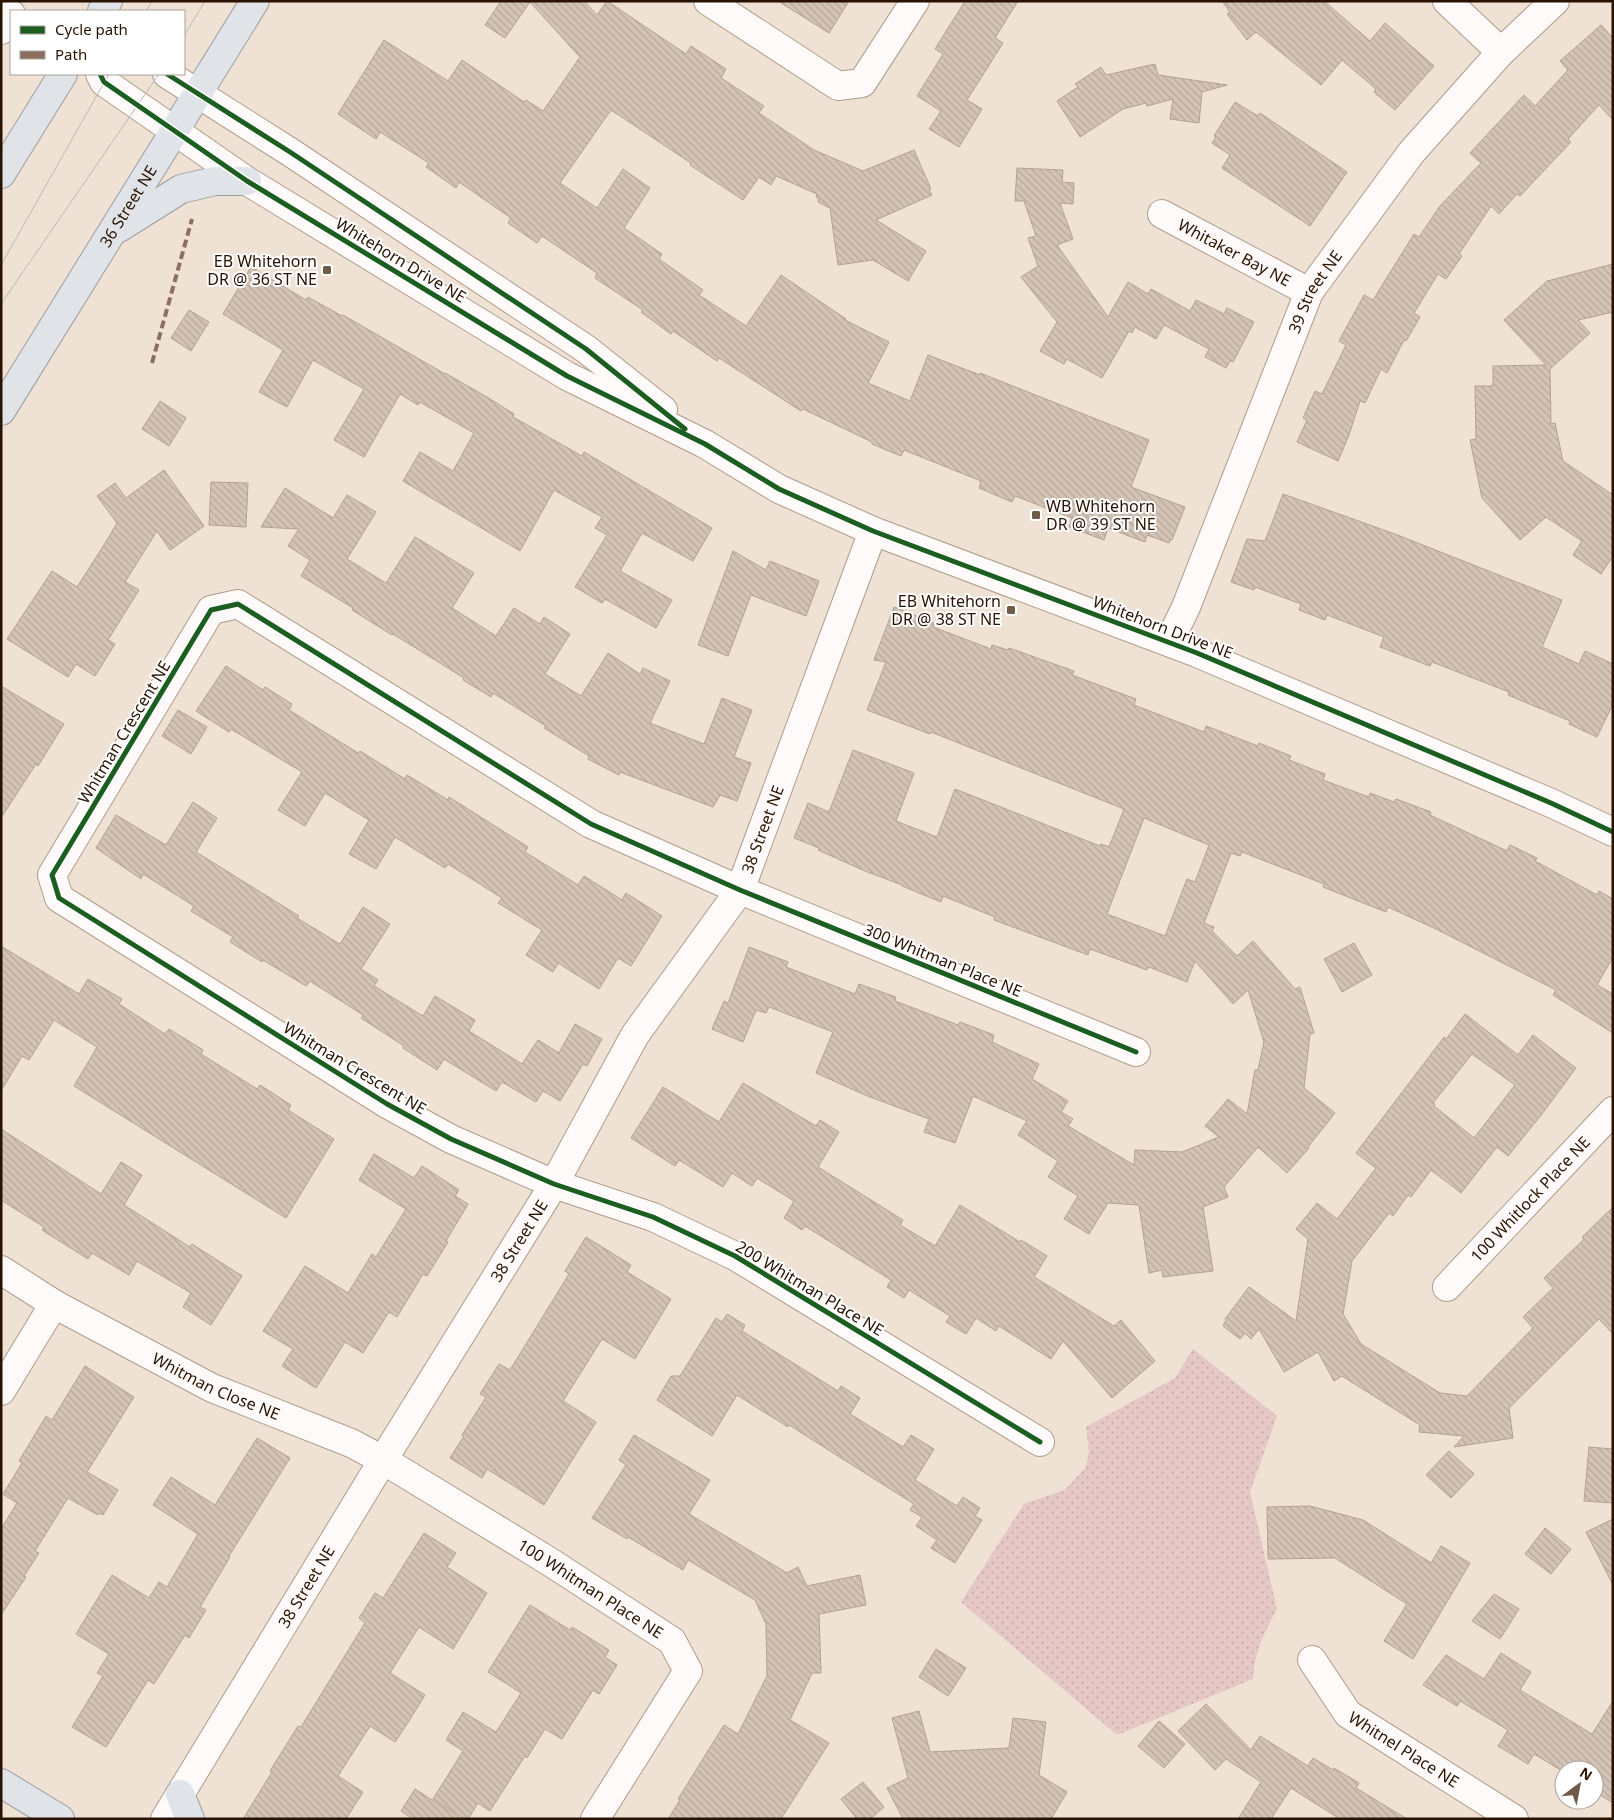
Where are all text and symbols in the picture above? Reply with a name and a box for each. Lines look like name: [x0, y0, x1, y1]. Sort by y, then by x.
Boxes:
legend: [10, 10, 185, 75]
text: Cycle path: [55, 19, 128, 39]
text: Path: [55, 44, 87, 64]
street label: 36 Street NE: [94, 161, 162, 251]
street label: Whitehorn Drive NE: [332, 212, 470, 308]
street label: Whitaker Bay NE: [1174, 213, 1295, 291]
street label: 39 Street NE: [1283, 246, 1347, 336]
place label: EB Whitehorn DR @ 36 ST NE: [207, 250, 317, 290]
marker: EB Whitehorn DR @ 36 ST NE: [321, 264, 333, 276]
place label: WB Whitehorn DR @ 39 ST NE: [1046, 495, 1156, 535]
marker: WB Whitehorn DR @ 39 ST NE: [1030, 509, 1042, 521]
place label: EB Whitehorn DR @ 38 ST NE: [891, 590, 1001, 630]
street label: Whitehorn Drive NE: [1090, 590, 1236, 664]
marker: EB Whitehorn DR @ 38 ST NE: [1005, 604, 1017, 616]
street label: Whitman Crescent NE: [73, 656, 175, 808]
street label: 38 Street NE: [736, 782, 789, 877]
street label: 300 Whitman Place NE: [861, 918, 1025, 1002]
street label: Whitman Crescent NE: [279, 1017, 431, 1119]
street label: 100 Whitlock Place NE: [1465, 1131, 1595, 1267]
street label: 38 Street NE: [485, 1196, 553, 1286]
street label: 200 Whitman Place NE: [732, 1235, 888, 1341]
street label: Whitman Close NE: [148, 1347, 283, 1425]
street label: 100 Whitman Place NE: [514, 1534, 668, 1644]
street label: 38 Street NE: [273, 1541, 340, 1632]
street label: Whitnel Place NE: [1344, 1706, 1463, 1793]
north arrow: [1554, 1760, 1604, 1810]
text: N: [1576, 1762, 1596, 1785]

